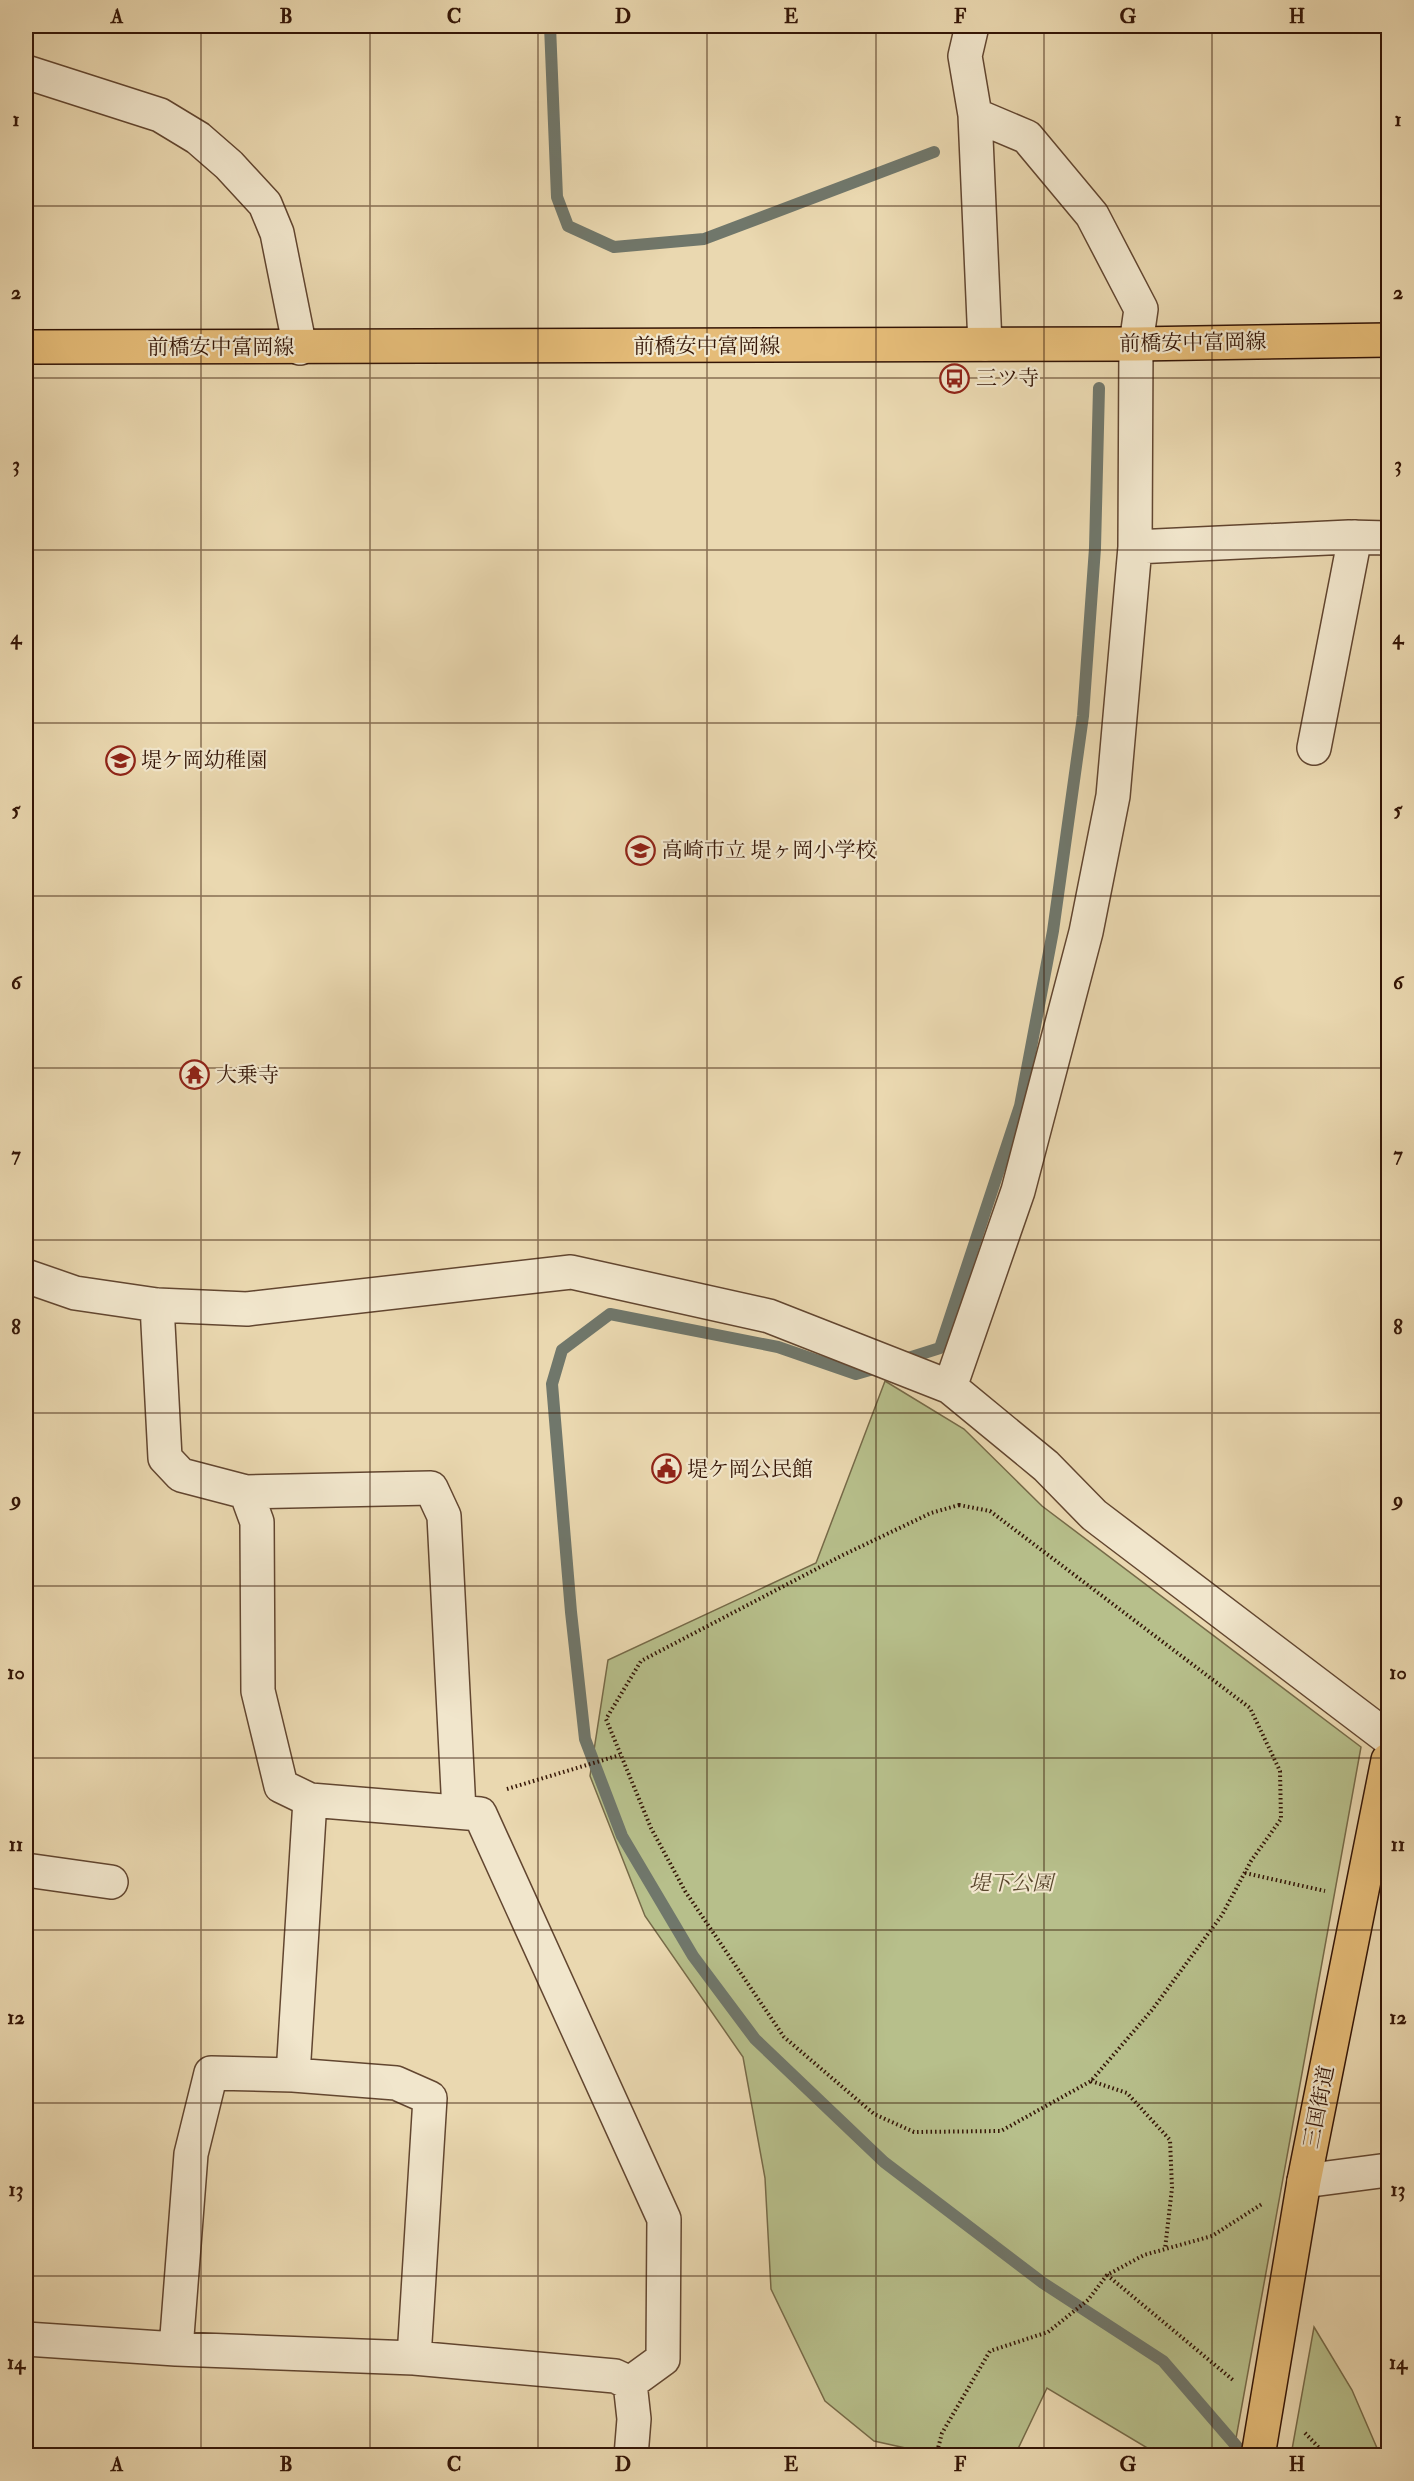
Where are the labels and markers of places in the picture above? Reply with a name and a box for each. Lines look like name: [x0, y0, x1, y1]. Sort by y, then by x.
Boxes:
bus stop icon: 三ツ寺: [939, 362, 971, 394]
place label: 三ツ寺: [976, 365, 1039, 392]
school or university icon: 堤ケ岡幼稚園: [104, 744, 136, 776]
place label: 堤ケ岡幼稚園: [141, 747, 267, 774]
school or university icon: 高崎市立 堤ヶ岡小学校: [625, 834, 657, 866]
place label: 高崎市立 堤ヶ岡小学校: [662, 837, 876, 864]
temple icon: 大乗寺: [179, 1059, 211, 1091]
place label: 大乗寺: [216, 1062, 279, 1089]
public building icon: 堤ケ岡公民館: [650, 1453, 682, 1485]
place label: 堤ケ岡公民館: [687, 1456, 813, 1483]

